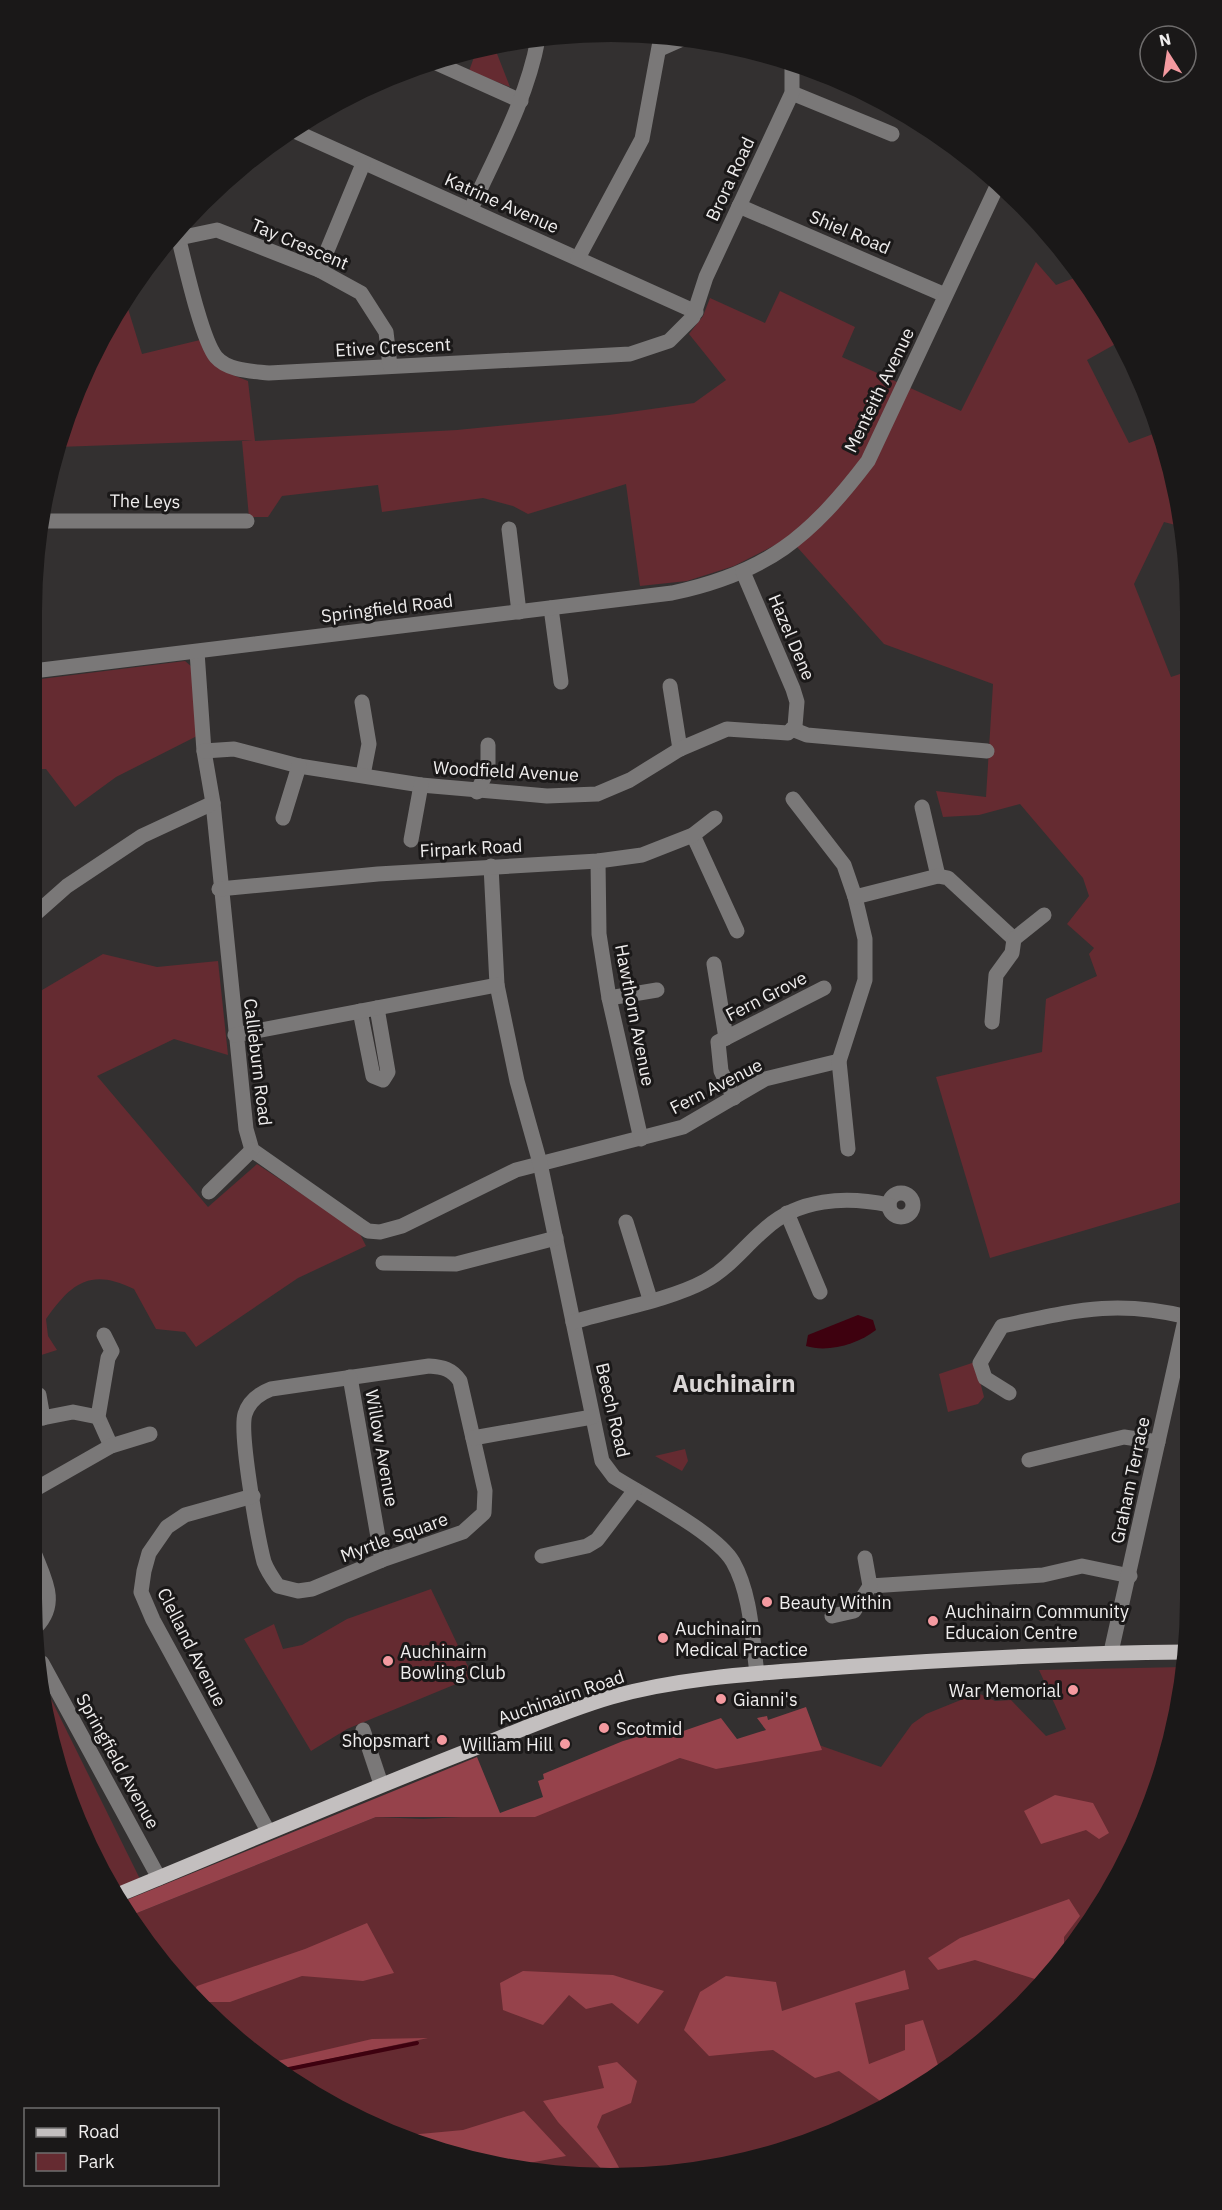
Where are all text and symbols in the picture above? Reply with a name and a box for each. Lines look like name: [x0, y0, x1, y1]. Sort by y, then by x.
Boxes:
north arrow: [1138, 24, 1198, 84]
text: N: [1157, 28, 1173, 50]
street label: Brora Road: [701, 133, 759, 225]
street label: Katrine Avenue: [441, 168, 563, 238]
street label: Shiel Road: [806, 205, 894, 259]
street label: Tay Crescent: [248, 213, 352, 275]
street label: Menteith Avenue: [839, 324, 919, 456]
street label: Etive Crescent: [335, 332, 451, 362]
street label: The Leys: [109, 489, 181, 513]
street label: Springfield Road: [320, 588, 454, 628]
street label: Hazel Dene: [764, 590, 821, 684]
street label: Woodfield Avenue: [432, 756, 580, 786]
street label: Firpark Road: [419, 834, 523, 862]
street label: Hawthorn Avenue: [610, 942, 660, 1088]
street label: Fern Grove: [722, 966, 811, 1026]
street label: Callieburn Road: [239, 997, 277, 1127]
street label: Fern Avenue: [666, 1053, 766, 1119]
street label: Beech Road: [591, 1360, 635, 1460]
district label: Auchinairn: [672, 1367, 796, 1399]
street label: Willow Avenue: [360, 1388, 404, 1508]
street label: Graham Terrace: [1105, 1414, 1155, 1546]
street label: Myrtle Square: [337, 1507, 451, 1567]
street label: Clelland Avenue: [152, 1584, 232, 1710]
place label: Beauty Within: [779, 1591, 892, 1614]
marker: Beauty Within: [760, 1595, 774, 1609]
place label: Auchinairn Community Educaion Centre: [945, 1600, 1129, 1644]
marker: Auchinairn Community Educaion Centre: [926, 1614, 940, 1628]
place label: Auchinairn Medical Practice: [675, 1617, 808, 1661]
marker: Auchinairn Medical Practice: [656, 1631, 670, 1645]
place label: Auchinairn Bowling Club: [400, 1640, 506, 1684]
marker: Auchinairn Bowling Club: [381, 1654, 395, 1668]
street label: Auchinairn Road: [495, 1665, 627, 1729]
place label: War Memorial: [949, 1679, 1061, 1702]
marker: War Memorial: [1066, 1683, 1080, 1697]
place label: Gianni's: [733, 1688, 798, 1711]
street label: Springfield Avenue: [71, 1689, 165, 1833]
marker: Gianni's: [714, 1692, 728, 1706]
place label: Scotmid: [616, 1717, 682, 1740]
marker: Scotmid: [597, 1721, 611, 1735]
place label: Shopsmart: [342, 1729, 430, 1752]
marker: Shopsmart: [435, 1733, 449, 1747]
place label: William Hill: [462, 1733, 553, 1756]
marker: William Hill: [558, 1737, 572, 1751]
legend: [24, 2108, 219, 2186]
text: Road: [78, 2120, 119, 2143]
text: Park: [78, 2150, 115, 2173]

